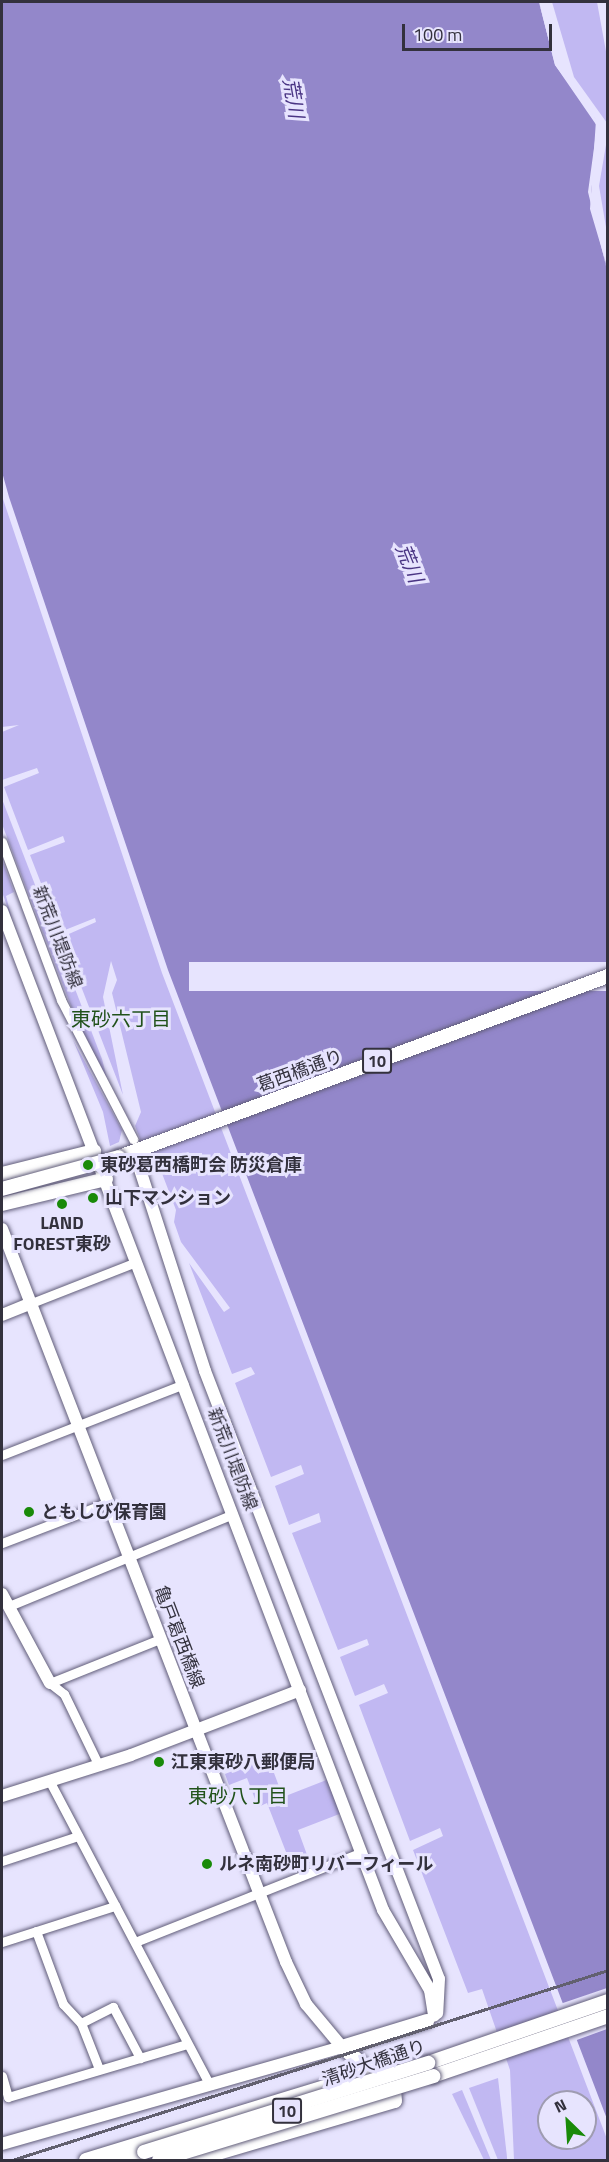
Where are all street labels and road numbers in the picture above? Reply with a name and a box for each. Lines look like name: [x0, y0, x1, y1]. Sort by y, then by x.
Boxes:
street label: 新荒川堤防線: [28, 883, 86, 991]
street label: 葛西橋通り: [254, 1045, 346, 1097]
road number: 10: [362, 1048, 392, 1074]
street label: 新荒川堤防線: [203, 1405, 261, 1513]
street label: 亀戸葛西橋線: [150, 1583, 208, 1691]
street label: 清砂大橋通り: [319, 2035, 429, 2091]
road number: 10: [272, 2098, 302, 2124]

